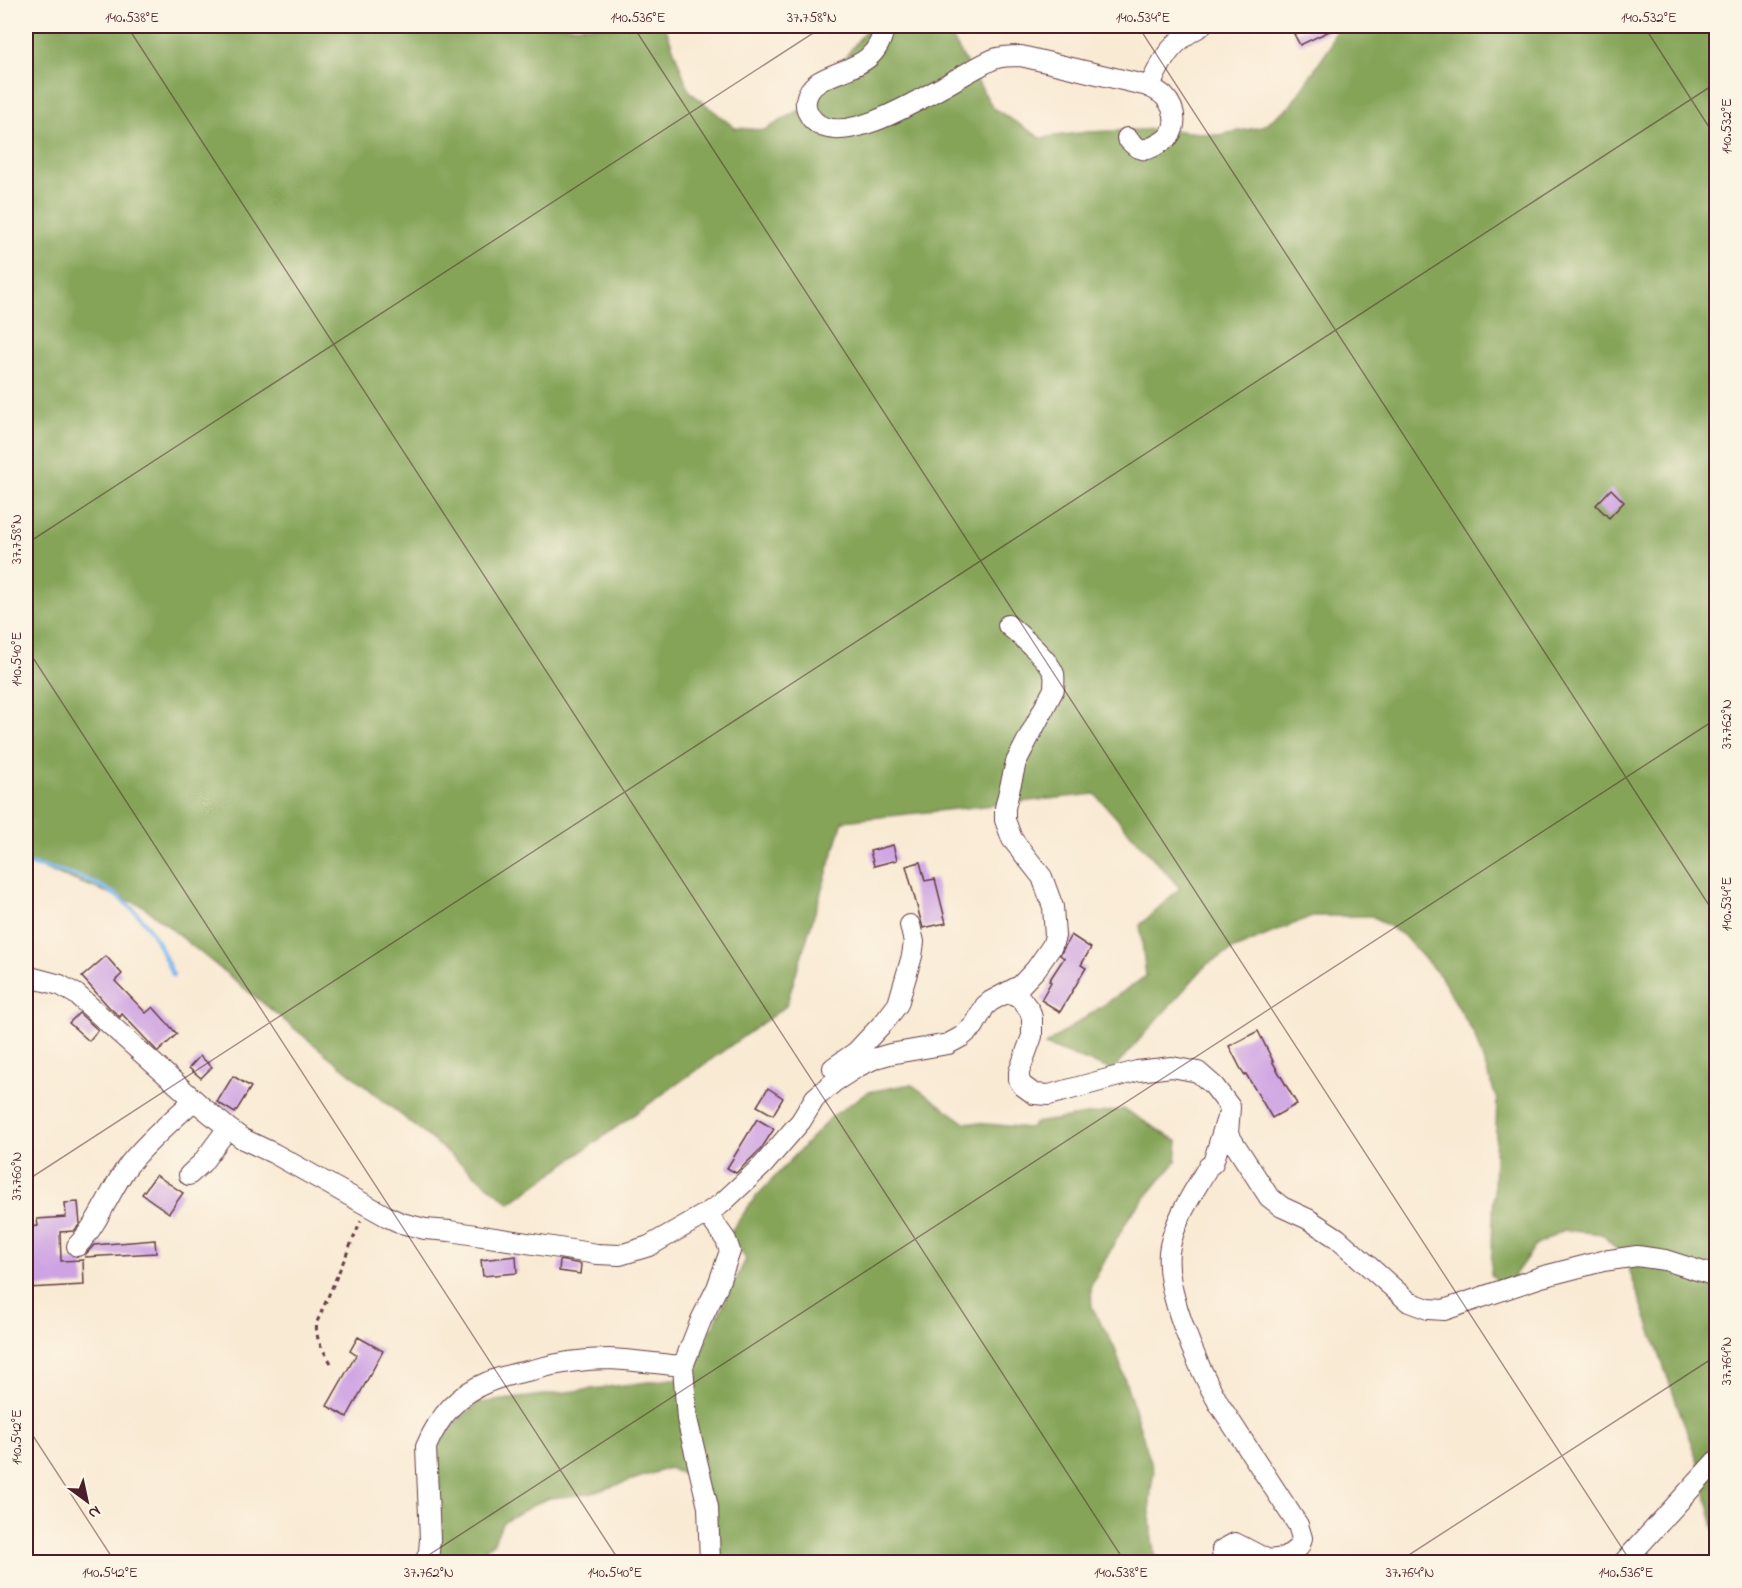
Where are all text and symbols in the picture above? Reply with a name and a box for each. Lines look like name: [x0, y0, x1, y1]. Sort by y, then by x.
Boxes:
text: 140.538°E: [105, 7, 159, 29]
text: 140.536°E: [611, 7, 665, 29]
text: 37.758°N: [787, 7, 837, 29]
text: 140.534°E: [1116, 7, 1170, 29]
text: 140.532°E: [1621, 7, 1677, 29]
text: 140.532°E: [1716, 98, 1738, 154]
text: 37.758°N: [6, 514, 28, 564]
text: 140.540°E: [6, 632, 28, 686]
text: 37.762°N: [1716, 699, 1738, 749]
text: 140.534°E: [1716, 877, 1738, 931]
text: 37.760°N: [6, 1152, 28, 1200]
text: 37.764°N: [1716, 1337, 1738, 1385]
text: 140.542°E: [6, 1409, 28, 1465]
north arrow: [57, 1471, 117, 1531]
text: N: [83, 1499, 105, 1525]
text: 140.542°E: [82, 1562, 138, 1584]
text: 37.762°N: [404, 1562, 454, 1584]
text: 140.540°E: [588, 1562, 642, 1584]
text: 140.538°E: [1094, 1562, 1148, 1584]
text: 37.764°N: [1386, 1562, 1434, 1584]
text: 140.536°E: [1599, 1562, 1653, 1584]

